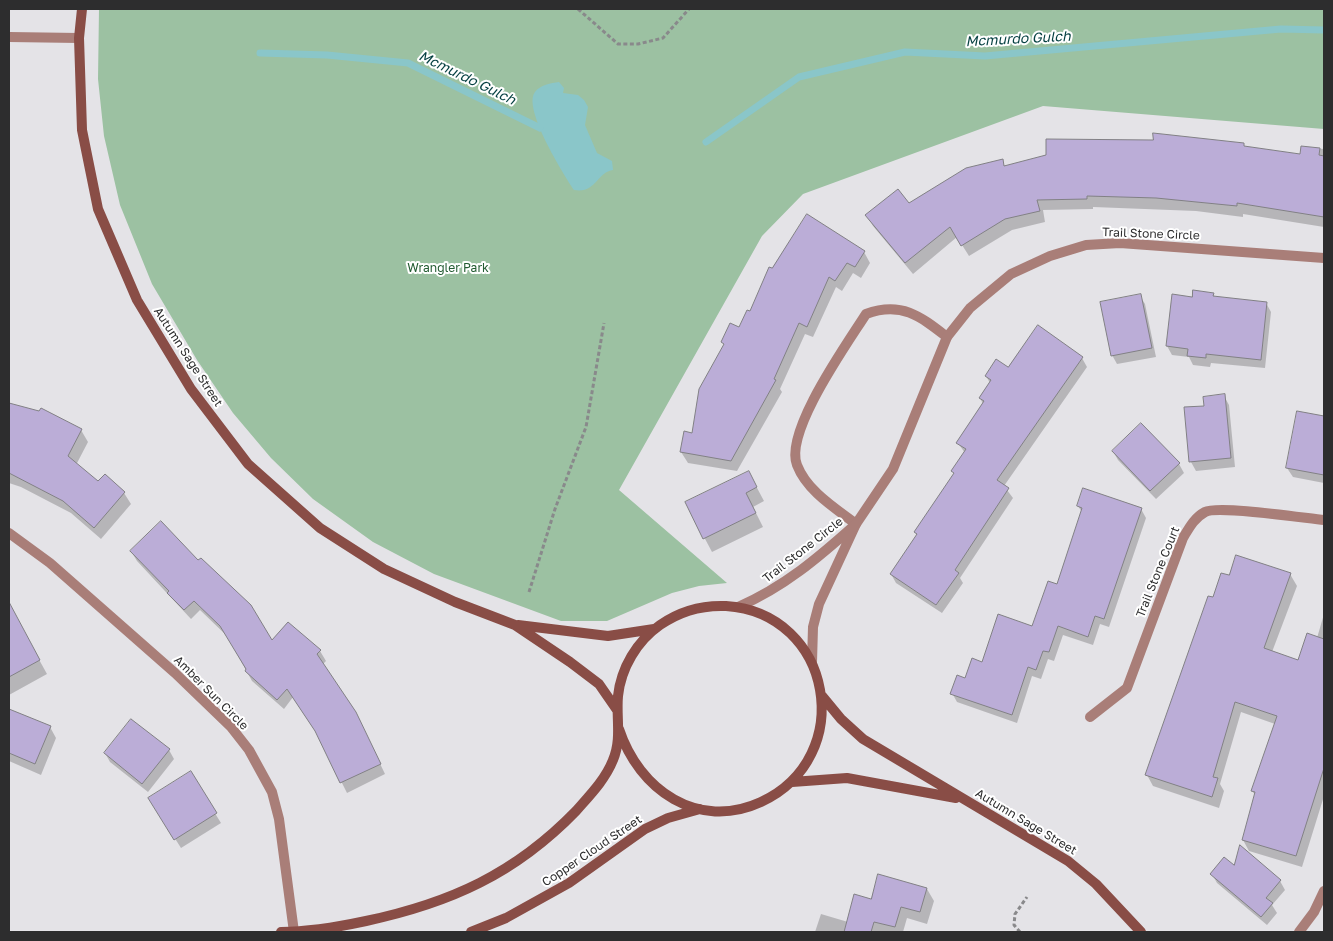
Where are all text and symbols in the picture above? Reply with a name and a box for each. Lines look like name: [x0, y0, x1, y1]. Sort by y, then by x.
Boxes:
water label: Mcmurdo Gulch: [965, 28, 1071, 50]
water label: Mcmurdo Gulch: [416, 47, 518, 109]
street label: Trail Stone Circle: [1102, 225, 1200, 243]
park label: Wrangler Park: [407, 261, 489, 275]
street label: Autumn Sage Street: [151, 305, 225, 409]
street label: Trail Stone Circle: [760, 514, 846, 586]
street label: Trail Stone Court: [1133, 524, 1183, 620]
street label: Amber Sun Circle: [171, 653, 251, 733]
street label: Autumn Sage Street: [973, 786, 1079, 858]
street label: Copper Cloud Street: [539, 812, 645, 890]

